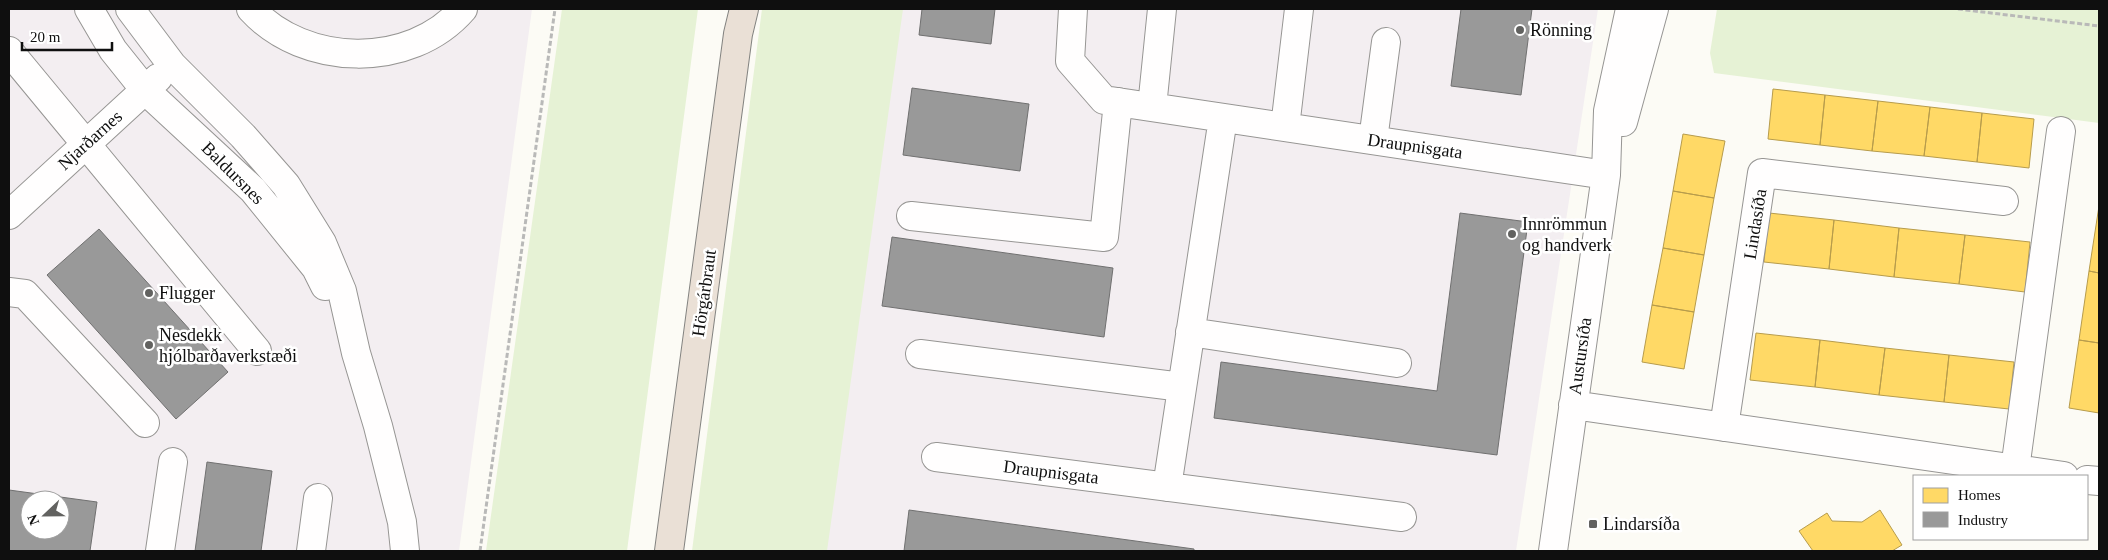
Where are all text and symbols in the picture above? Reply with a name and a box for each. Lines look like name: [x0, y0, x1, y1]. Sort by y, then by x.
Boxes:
scale bar: [22, 20, 112, 52]
place label: Rönning: [1530, 20, 1592, 40]
marker: Rönning: [1514, 24, 1526, 36]
text: 20 m: [30, 29, 61, 45]
street label: Njarðarnes: [54, 106, 126, 174]
street label: Draupnisgata: [1366, 129, 1464, 163]
street label: Baldursnes: [198, 138, 268, 208]
street label: Lindasíða: [1740, 187, 1770, 261]
place label: Innrömmun og handverk: [1522, 214, 1611, 255]
marker: Innrömmun og handverk: [1506, 228, 1518, 240]
street label: Hörgárbraut: [688, 248, 720, 338]
place label: Flugger: [159, 283, 215, 303]
marker: Flugger: [143, 287, 155, 299]
street label: Austursíða: [1565, 316, 1595, 396]
place label: Nesdekk hjólbarðaverkstæði: [159, 325, 297, 366]
marker: Nesdekk hjólbarðaverkstæði: [143, 339, 155, 351]
street label: Draupnisgata: [1002, 456, 1100, 488]
legend: [1913, 475, 2088, 540]
text: Homes: [1958, 487, 2001, 503]
north arrow: [20, 490, 70, 540]
text: N: [25, 512, 42, 527]
text: Industry: [1958, 512, 2008, 528]
place label: Lindarsíða: [1603, 514, 1680, 534]
marker: Lindarsíða: [1587, 518, 1599, 530]

